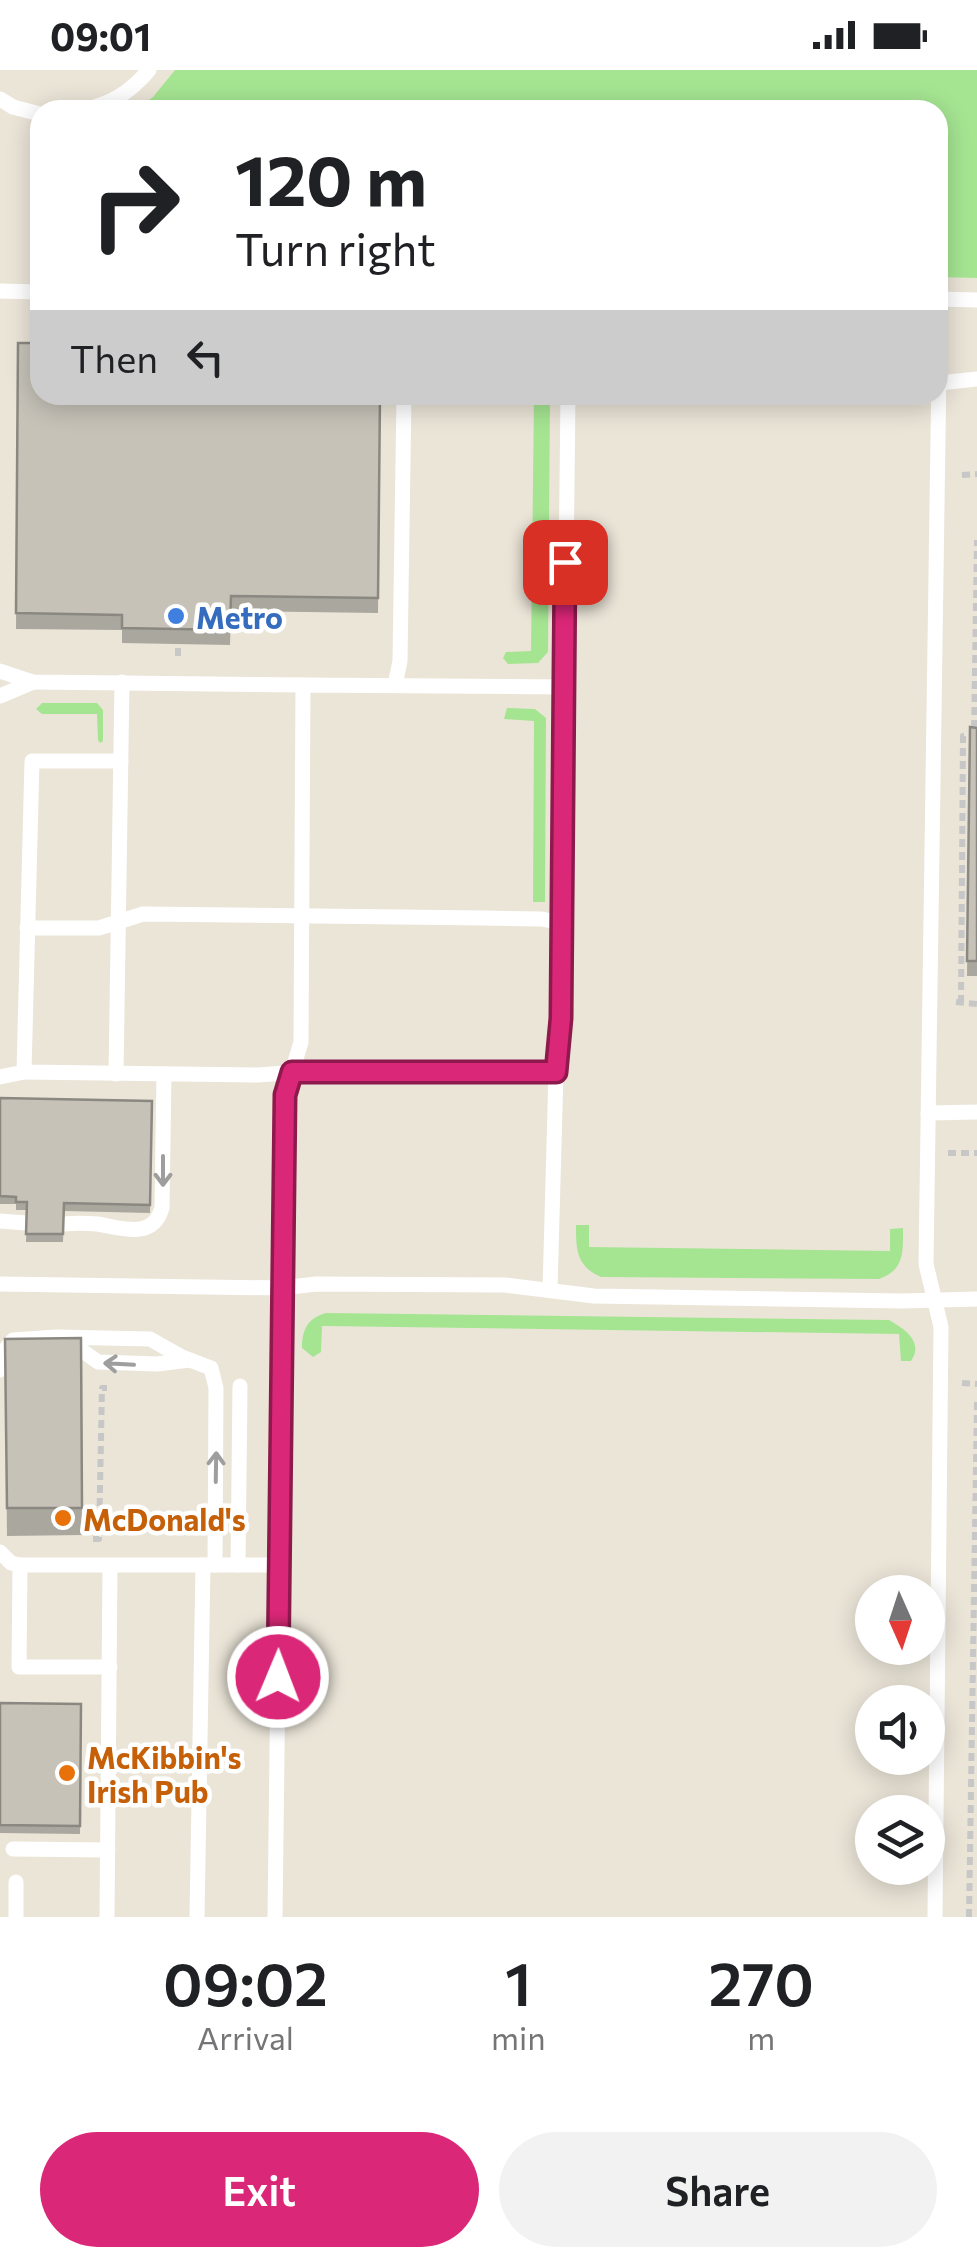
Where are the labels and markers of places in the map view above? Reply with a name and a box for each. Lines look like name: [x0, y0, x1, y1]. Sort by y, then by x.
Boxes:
pin: [523, 520, 608, 605]
place label: Metro: [196, 598, 283, 635]
marker: Metro: [165, 605, 187, 627]
place label: McDonald's: [83, 1500, 246, 1537]
marker: McDonald's: [52, 1507, 74, 1529]
place label: McKibbin's Irish Pub: [87, 1738, 242, 1809]
marker: McKibbin's Irish Pub: [56, 1762, 78, 1784]

